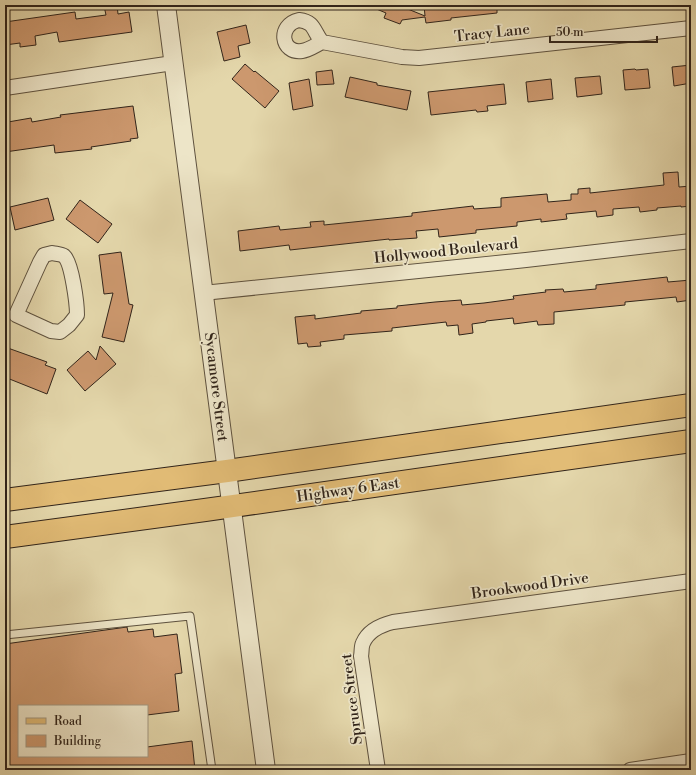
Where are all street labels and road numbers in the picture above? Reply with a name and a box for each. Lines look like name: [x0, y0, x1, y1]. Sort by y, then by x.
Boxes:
street label: Tracy Lane: [453, 20, 531, 46]
street label: Hollywood Boulevard: [373, 234, 519, 268]
street label: Sycamore Street: [200, 331, 232, 443]
street label: Highway 6 East: [295, 473, 402, 507]
street label: Brookwood Drive: [469, 568, 590, 604]
street label: Spruce Street: [337, 652, 367, 746]

